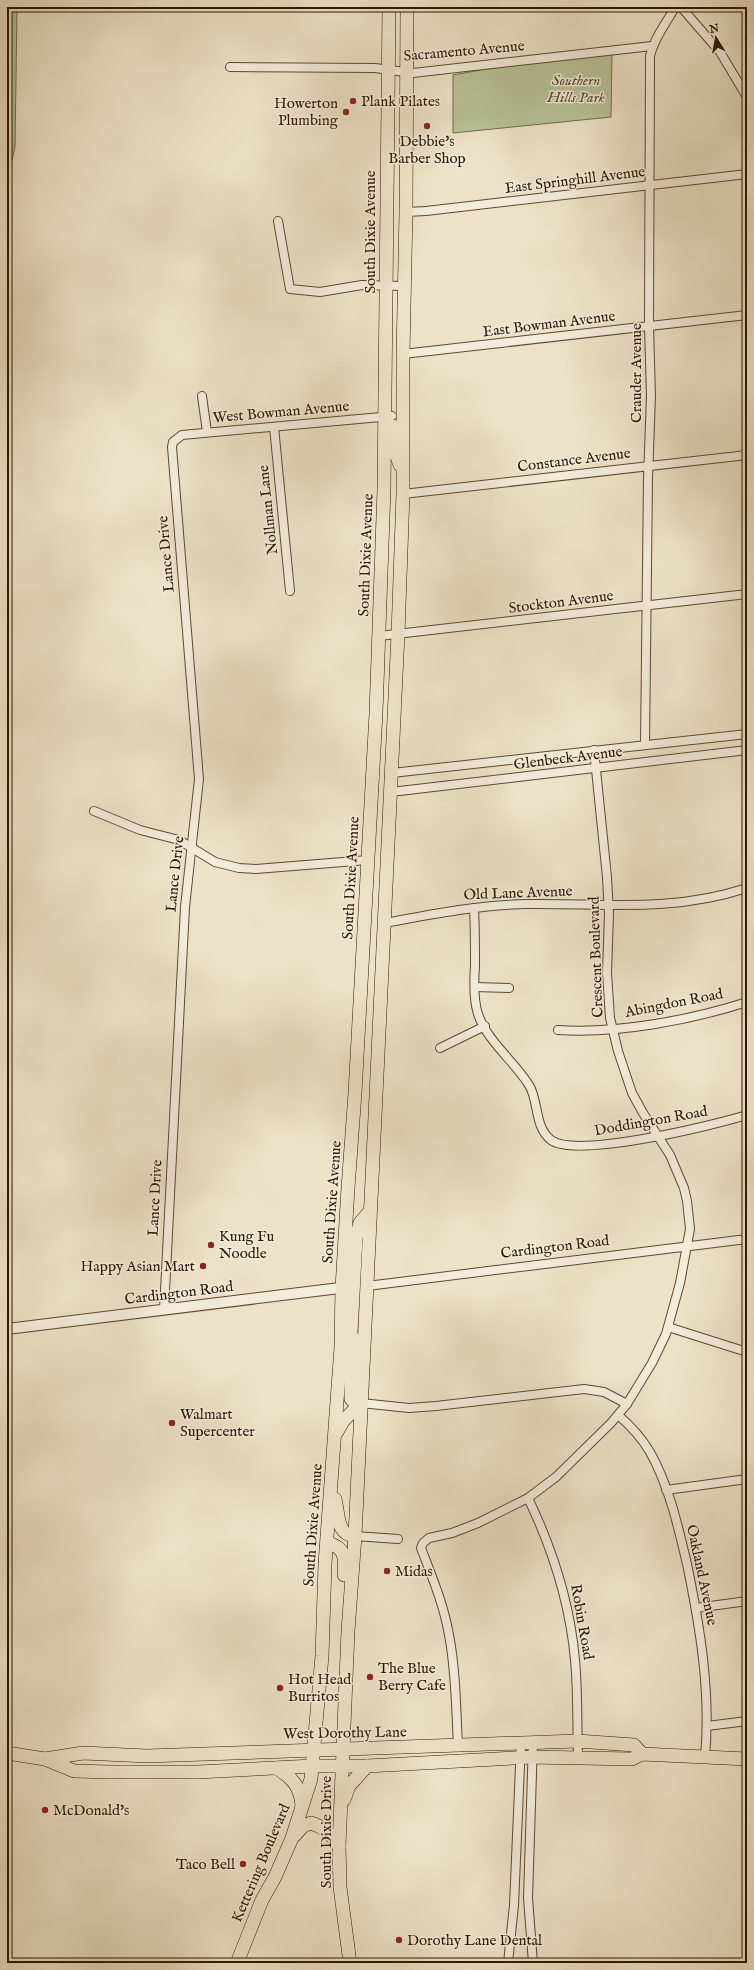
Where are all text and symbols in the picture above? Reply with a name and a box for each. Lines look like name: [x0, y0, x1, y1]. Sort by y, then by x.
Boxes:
north arrow: [696, 18, 736, 58]
text: N: [707, 21, 721, 37]
street label: Sacramento Avenue: [403, 36, 525, 66]
park label: Southern Hills Park: [546, 71, 605, 107]
place label: Plank Pilates: [361, 92, 440, 111]
place label: Howerton Plumbing: [274, 94, 339, 130]
marker: Plank Pilates: [348, 96, 358, 106]
marker: Howerton Plumbing: [341, 107, 351, 117]
marker: Debbie's Barber Shop: [422, 121, 432, 131]
place label: Debbie's Barber Shop: [388, 132, 466, 168]
street label: East Springhill Avenue: [504, 162, 646, 198]
street label: South Dixie Avenue: [361, 170, 380, 294]
street label: East Bowman Avenue: [482, 306, 616, 342]
street label: Crauder Avenue: [627, 323, 646, 423]
street label: West Bowman Avenue: [212, 397, 350, 427]
street label: Constance Avenue: [516, 444, 632, 476]
street label: Nollman Lane: [254, 464, 282, 556]
street label: South Dixie Avenue: [354, 493, 378, 617]
street label: Lance Drive: [153, 515, 179, 593]
street label: Stockton Avenue: [507, 586, 615, 618]
street label: Glenbeck Avenue: [513, 742, 623, 774]
street label: South Dixie Avenue: [338, 816, 364, 940]
street label: Lance Drive: [162, 835, 188, 913]
street label: Old Lane Avenue: [463, 882, 573, 904]
street label: Crescent Boulevard: [584, 895, 608, 1018]
street label: Abingdon Road: [622, 984, 726, 1022]
street label: Doddington Road: [593, 1102, 710, 1140]
street label: South Dixie Avenue: [318, 1140, 346, 1264]
street label: Lance Drive: [144, 1159, 166, 1237]
place label: Kung Fu Noodle: [219, 1227, 274, 1263]
street label: Cardington Road: [500, 1231, 611, 1263]
marker: Kung Fu Noodle: [206, 1240, 216, 1250]
place label: Happy Asian Mart: [80, 1257, 195, 1276]
marker: Happy Asian Mart: [198, 1261, 208, 1271]
street label: Cardington Road: [124, 1277, 235, 1309]
place label: Walmart Supercenter: [180, 1405, 255, 1441]
marker: Walmart Supercenter: [167, 1418, 177, 1428]
street label: South Dixie Avenue: [299, 1463, 327, 1587]
street label: Oakland Avenue: [682, 1523, 722, 1627]
place label: Midas: [395, 1562, 433, 1581]
marker: Midas: [382, 1566, 392, 1576]
street label: Robin Road: [566, 1583, 598, 1662]
place label: The Blue Berry Cafe: [378, 1659, 446, 1695]
place label: Hot Head Burritos: [288, 1670, 352, 1706]
marker: The Blue Berry Cafe: [365, 1672, 375, 1682]
marker: Hot Head Burritos: [275, 1683, 285, 1693]
street label: West Dorothy Lane: [283, 1722, 407, 1744]
street label: South Dixie Drive: [317, 1776, 336, 1888]
street label: Kettering Boulevard: [227, 1800, 295, 1925]
place label: McDonald's: [53, 1801, 129, 1820]
marker: McDonald's: [40, 1805, 50, 1815]
place label: Taco Bell: [176, 1855, 236, 1874]
marker: Taco Bell: [238, 1859, 248, 1869]
place label: Dorothy Lane Dental: [407, 1931, 543, 1950]
marker: Dorothy Lane Dental: [394, 1935, 404, 1945]

